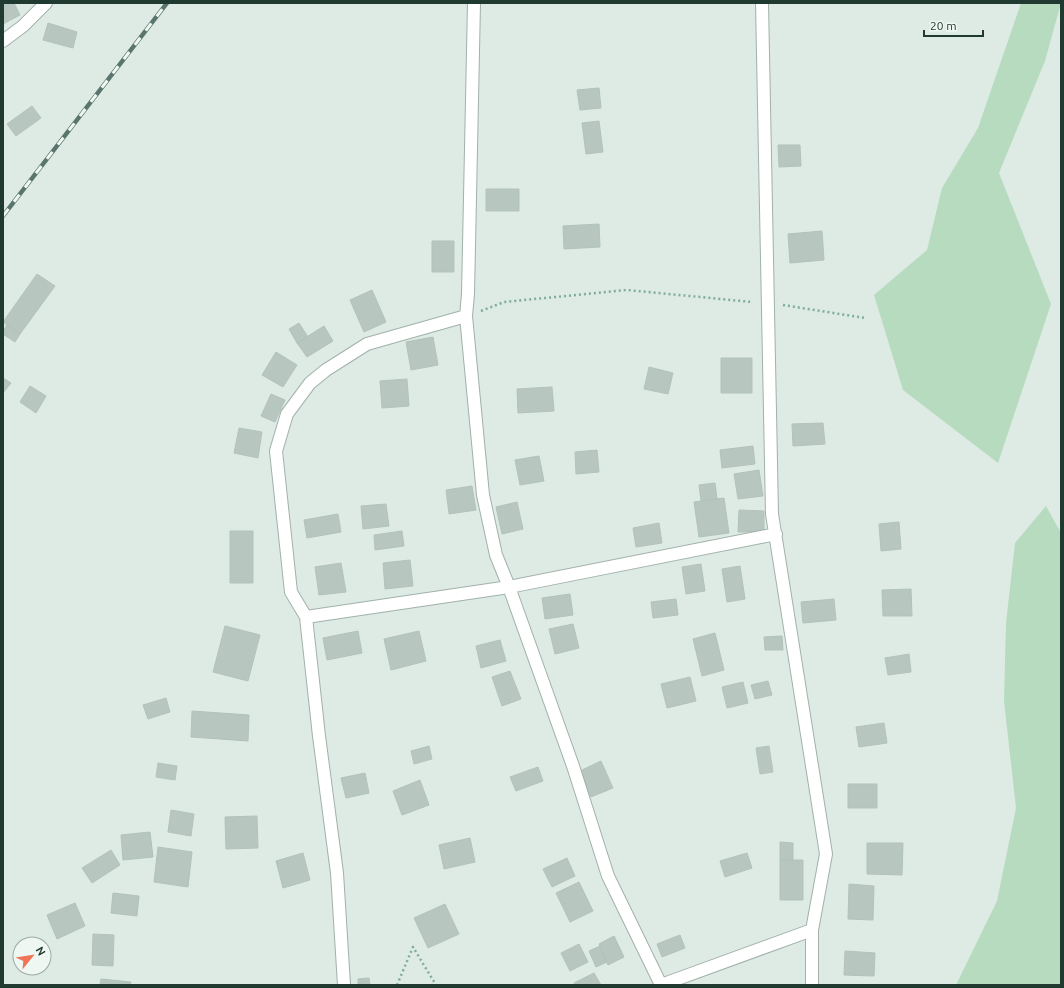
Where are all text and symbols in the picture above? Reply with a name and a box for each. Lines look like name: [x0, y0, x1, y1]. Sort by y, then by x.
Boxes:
scale bar: [924, 12, 983, 38]
text: 20 m: [930, 19, 957, 32]
north arrow: [12, 936, 52, 976]
text: N: [33, 944, 48, 958]

